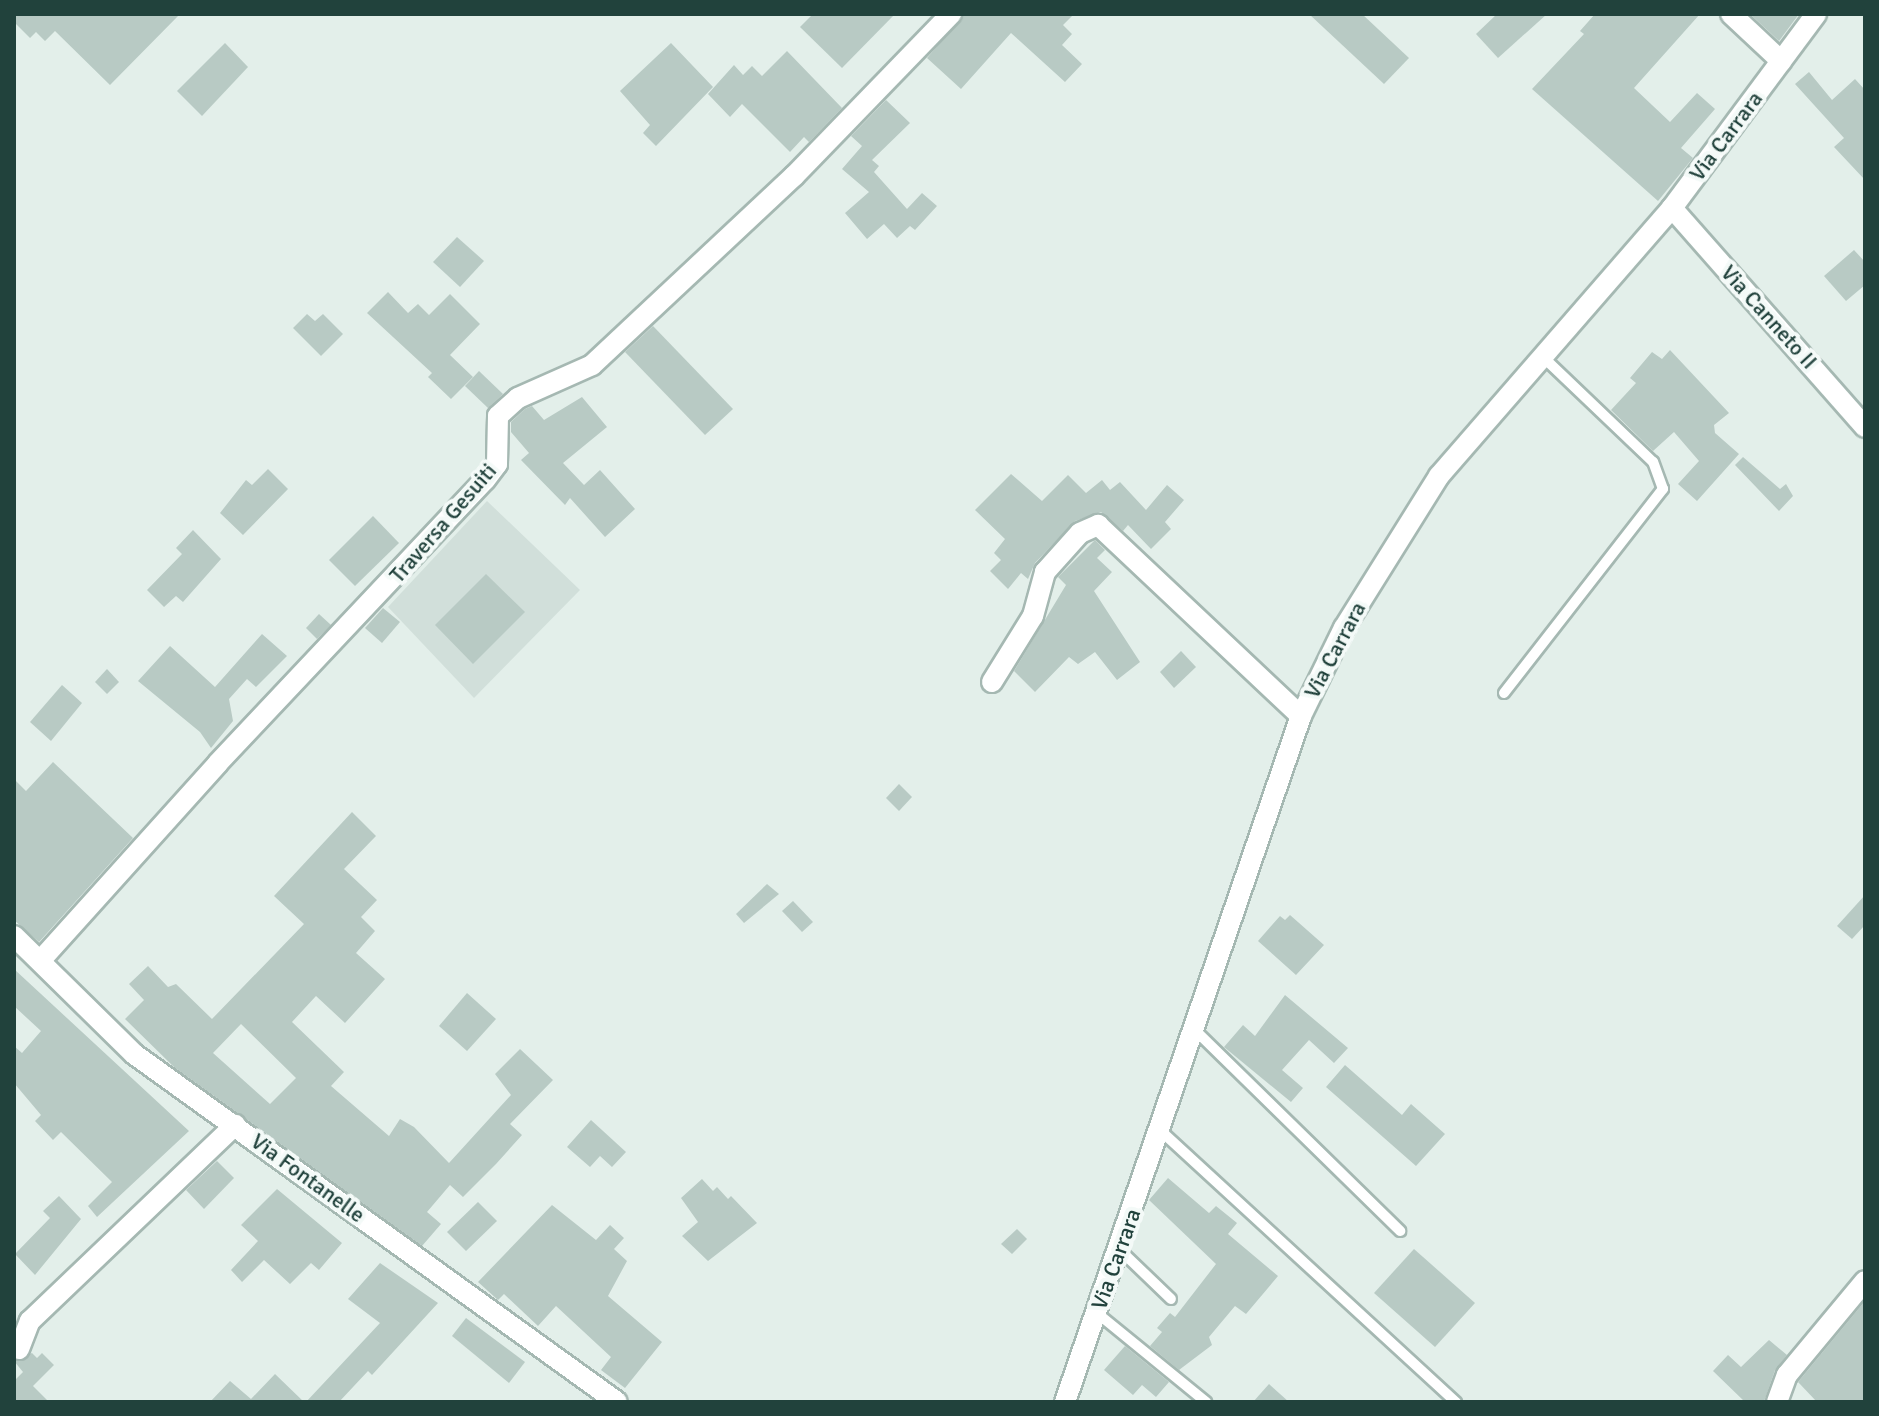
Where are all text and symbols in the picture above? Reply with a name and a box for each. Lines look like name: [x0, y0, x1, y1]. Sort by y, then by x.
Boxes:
street label: Via Carrara: [1684, 86, 1768, 186]
street label: Via Canneto II: [1715, 260, 1823, 374]
street label: Traversa Gesuiti: [384, 458, 502, 588]
street label: Via Carrara: [1299, 597, 1371, 703]
street label: Via Fontanelle: [246, 1128, 370, 1228]
street label: Via Carrara: [1086, 1205, 1146, 1313]

